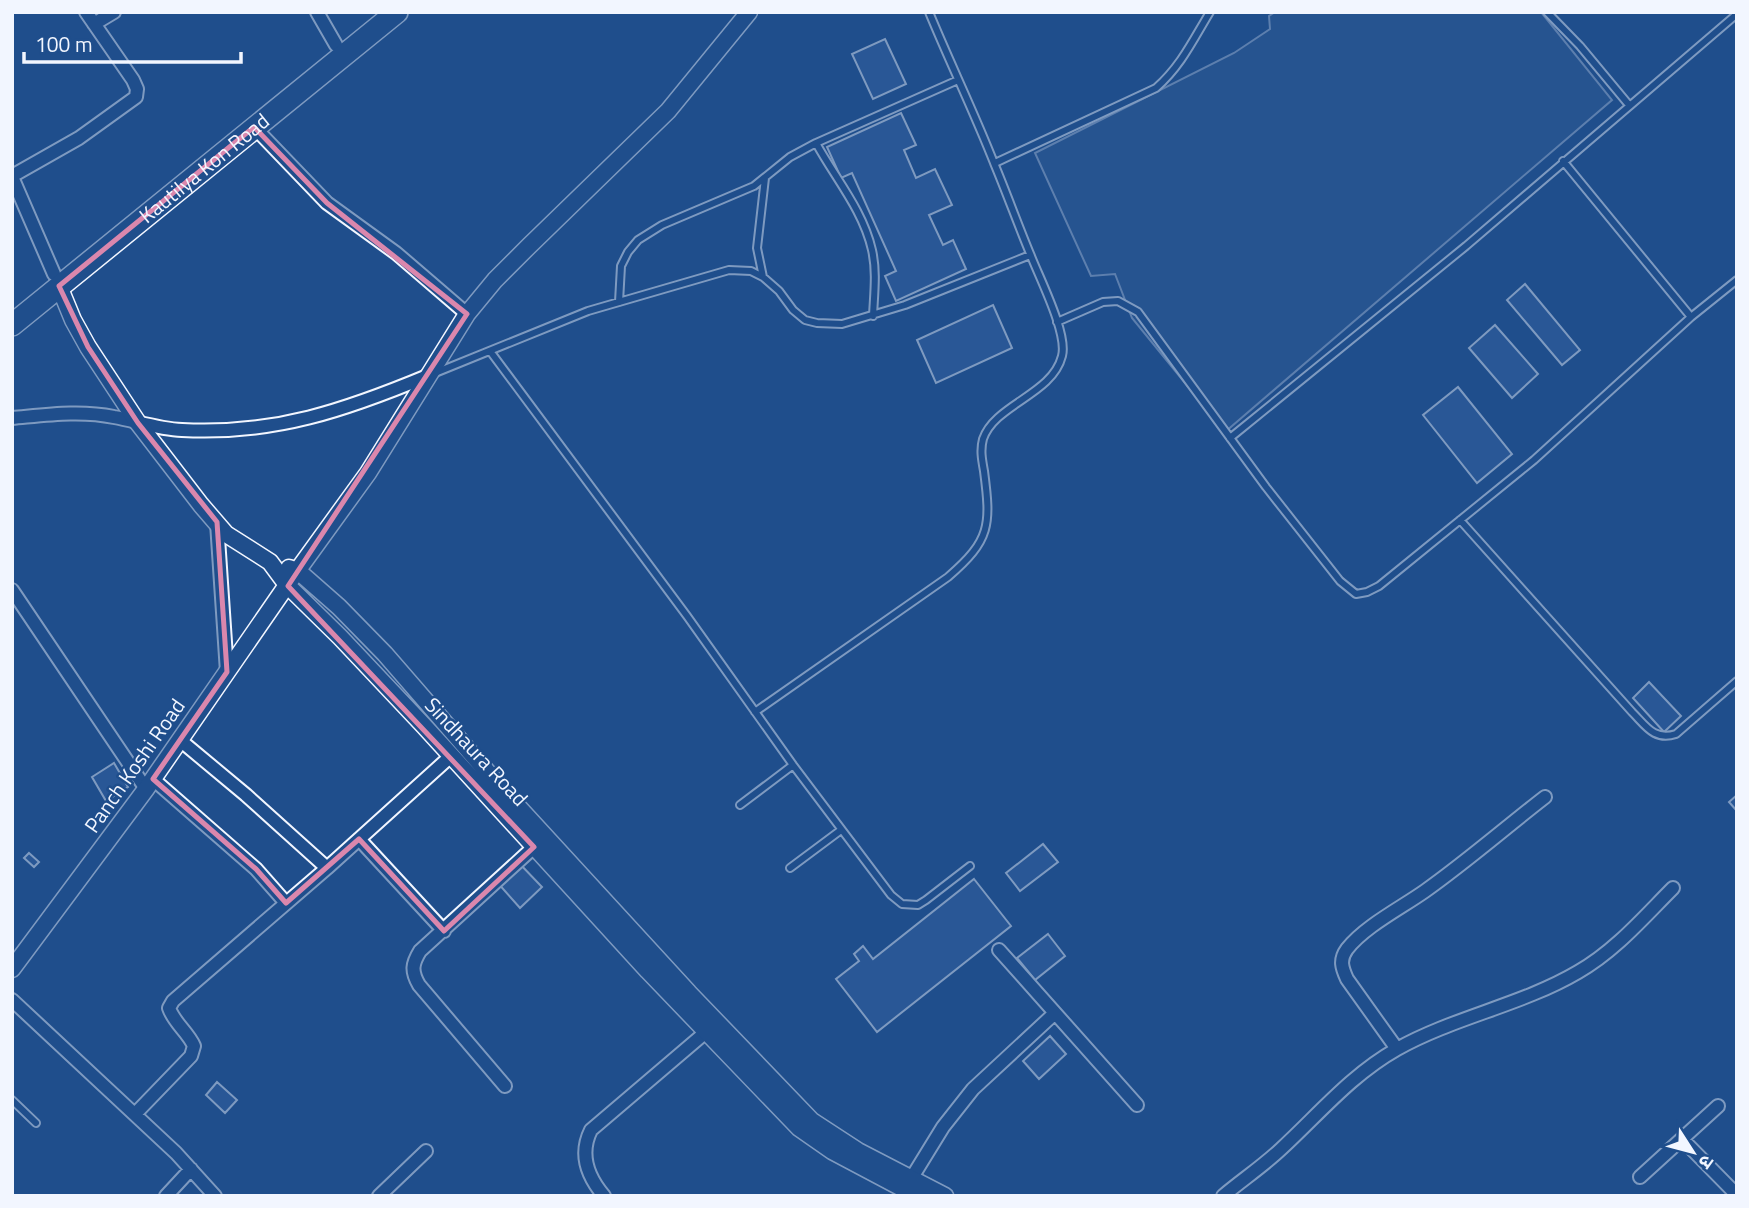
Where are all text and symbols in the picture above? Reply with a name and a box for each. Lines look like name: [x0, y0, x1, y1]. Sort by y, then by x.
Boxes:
scale bar: [24, 21, 242, 65]
text: 100 m: [35, 28, 92, 60]
street label: Kautilya Kon Road: [132, 105, 276, 231]
street label: Sindhaura Road: [418, 690, 536, 813]
street label: Panch Koshi Road: [76, 692, 193, 839]
north arrow: [1658, 1117, 1728, 1187]
text: उ: [1692, 1149, 1722, 1176]

